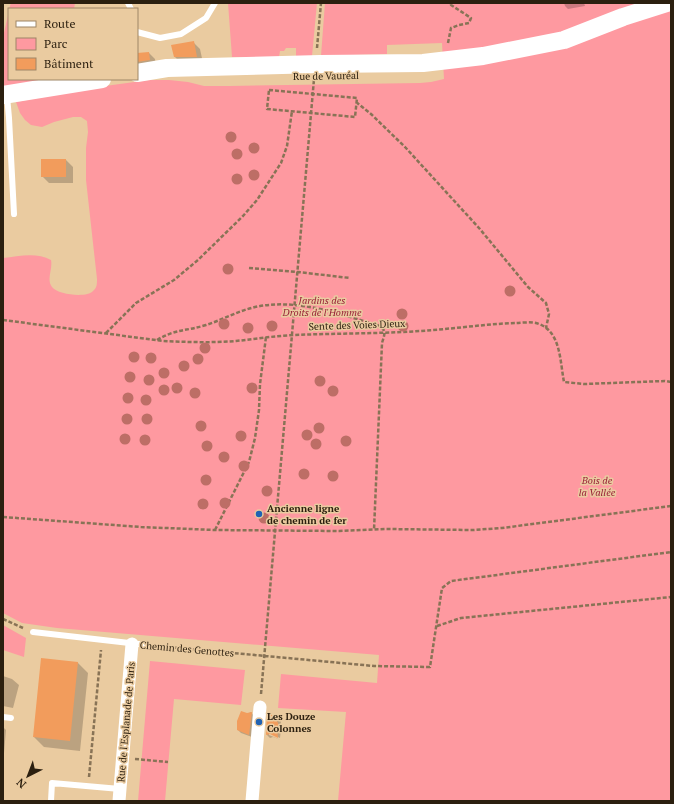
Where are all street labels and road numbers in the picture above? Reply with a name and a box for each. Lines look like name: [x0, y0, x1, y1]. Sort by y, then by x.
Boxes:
street label: Rue de Vauréal: [293, 69, 359, 83]
street label: Sente des Voies Dieux: [308, 317, 406, 333]
street label: Chemin des Genottes: [139, 638, 235, 660]
street label: Rue de l'Esplanade de Paris: [114, 661, 138, 783]

